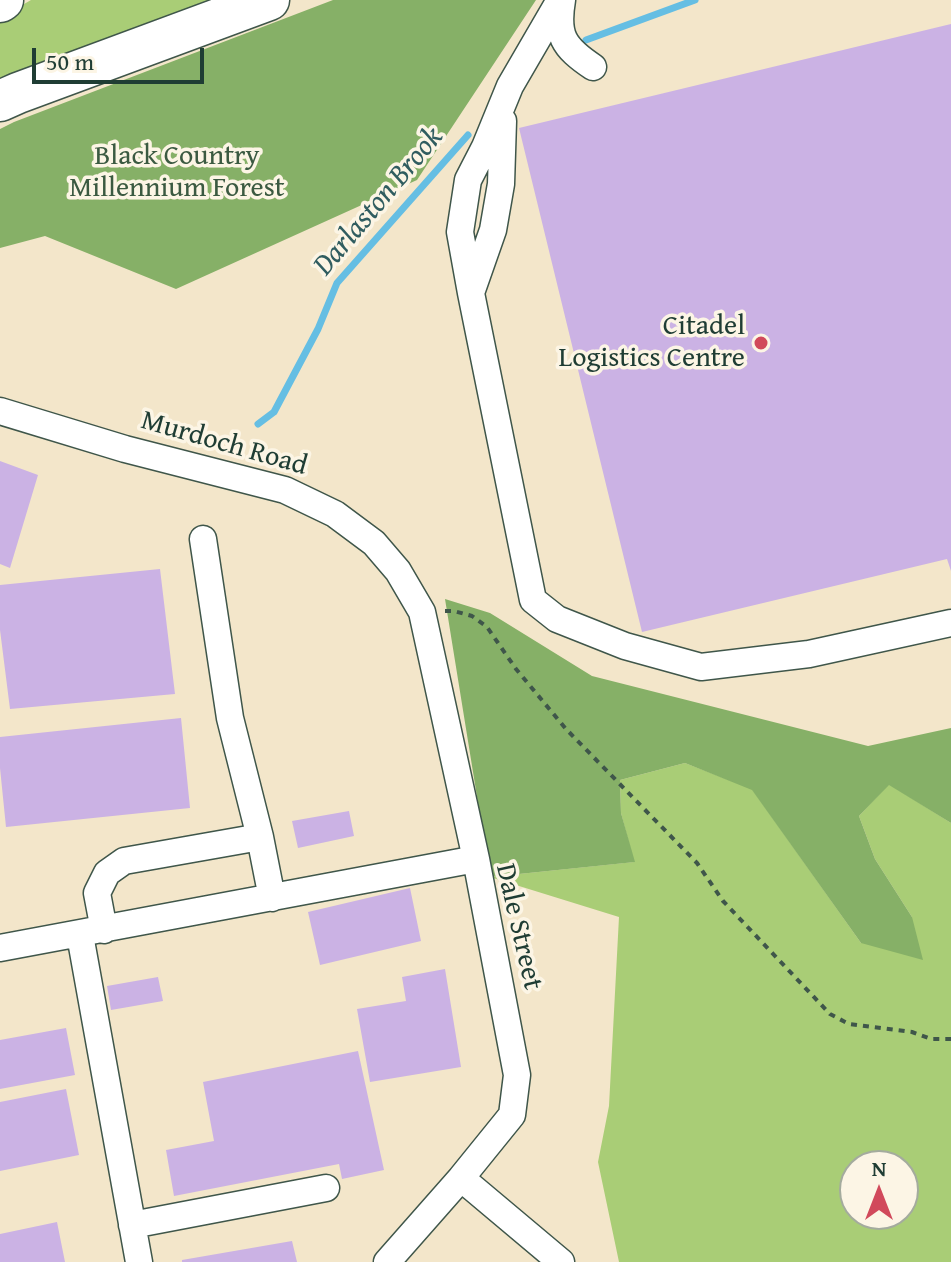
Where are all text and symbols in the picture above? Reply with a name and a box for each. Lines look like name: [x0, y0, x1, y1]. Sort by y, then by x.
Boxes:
scale bar: [36, 32, 208, 82]
text: 50 m: [46, 44, 94, 79]
water label: Darlaston Brook: [306, 120, 452, 284]
park label: Black Country Millennium Forest: [69, 140, 285, 206]
place label: Citadel Logistics Centre: [559, 310, 745, 376]
marker: Citadel Logistics Centre: [752, 334, 770, 352]
street label: Murdoch Road: [137, 404, 311, 484]
street label: Dale Street: [487, 861, 549, 993]
north arrow: [839, 1150, 919, 1230]
text: N: [872, 1152, 886, 1184]

